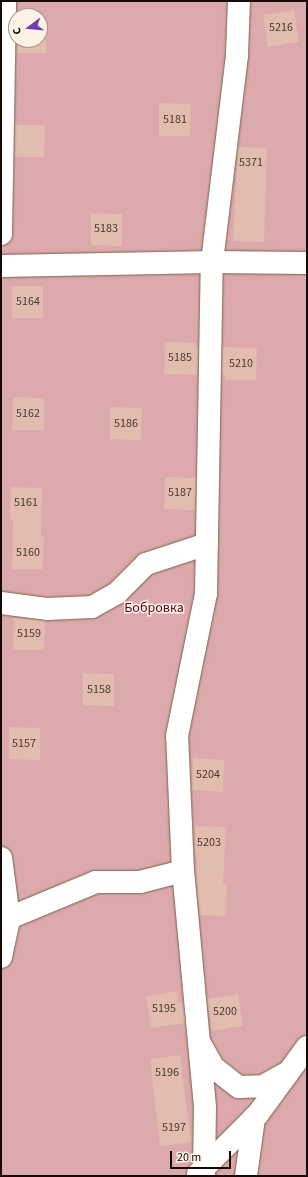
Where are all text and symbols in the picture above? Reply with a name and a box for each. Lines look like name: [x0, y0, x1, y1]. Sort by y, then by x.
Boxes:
north arrow: [8, 8, 48, 48]
house number: 5216: [269, 21, 293, 35]
text: С: [9, 26, 25, 36]
house number: 5181: [163, 113, 187, 127]
house number: 5371: [239, 156, 263, 170]
house number: 5183: [94, 222, 118, 236]
house number: 5164: [16, 295, 40, 309]
house number: 5185: [168, 351, 192, 365]
house number: 5210: [229, 357, 253, 371]
house number: 5162: [16, 407, 40, 421]
house number: 5186: [114, 417, 138, 431]
house number: 5187: [168, 486, 192, 500]
house number: 5161: [14, 496, 38, 510]
house number: 5160: [16, 546, 40, 560]
park label: Бобровка: [124, 600, 184, 616]
house number: 5159: [17, 627, 41, 641]
house number: 5158: [87, 683, 111, 697]
house number: 5157: [12, 737, 36, 751]
house number: 5204: [196, 768, 220, 782]
house number: 5203: [197, 836, 221, 850]
house number: 5195: [152, 1002, 176, 1016]
house number: 5200: [213, 1005, 237, 1019]
house number: 5196: [155, 1066, 179, 1080]
house number: 5197: [162, 1121, 186, 1135]
scale bar: [172, 1143, 233, 1169]
text: 20 m: [177, 1149, 201, 1166]

